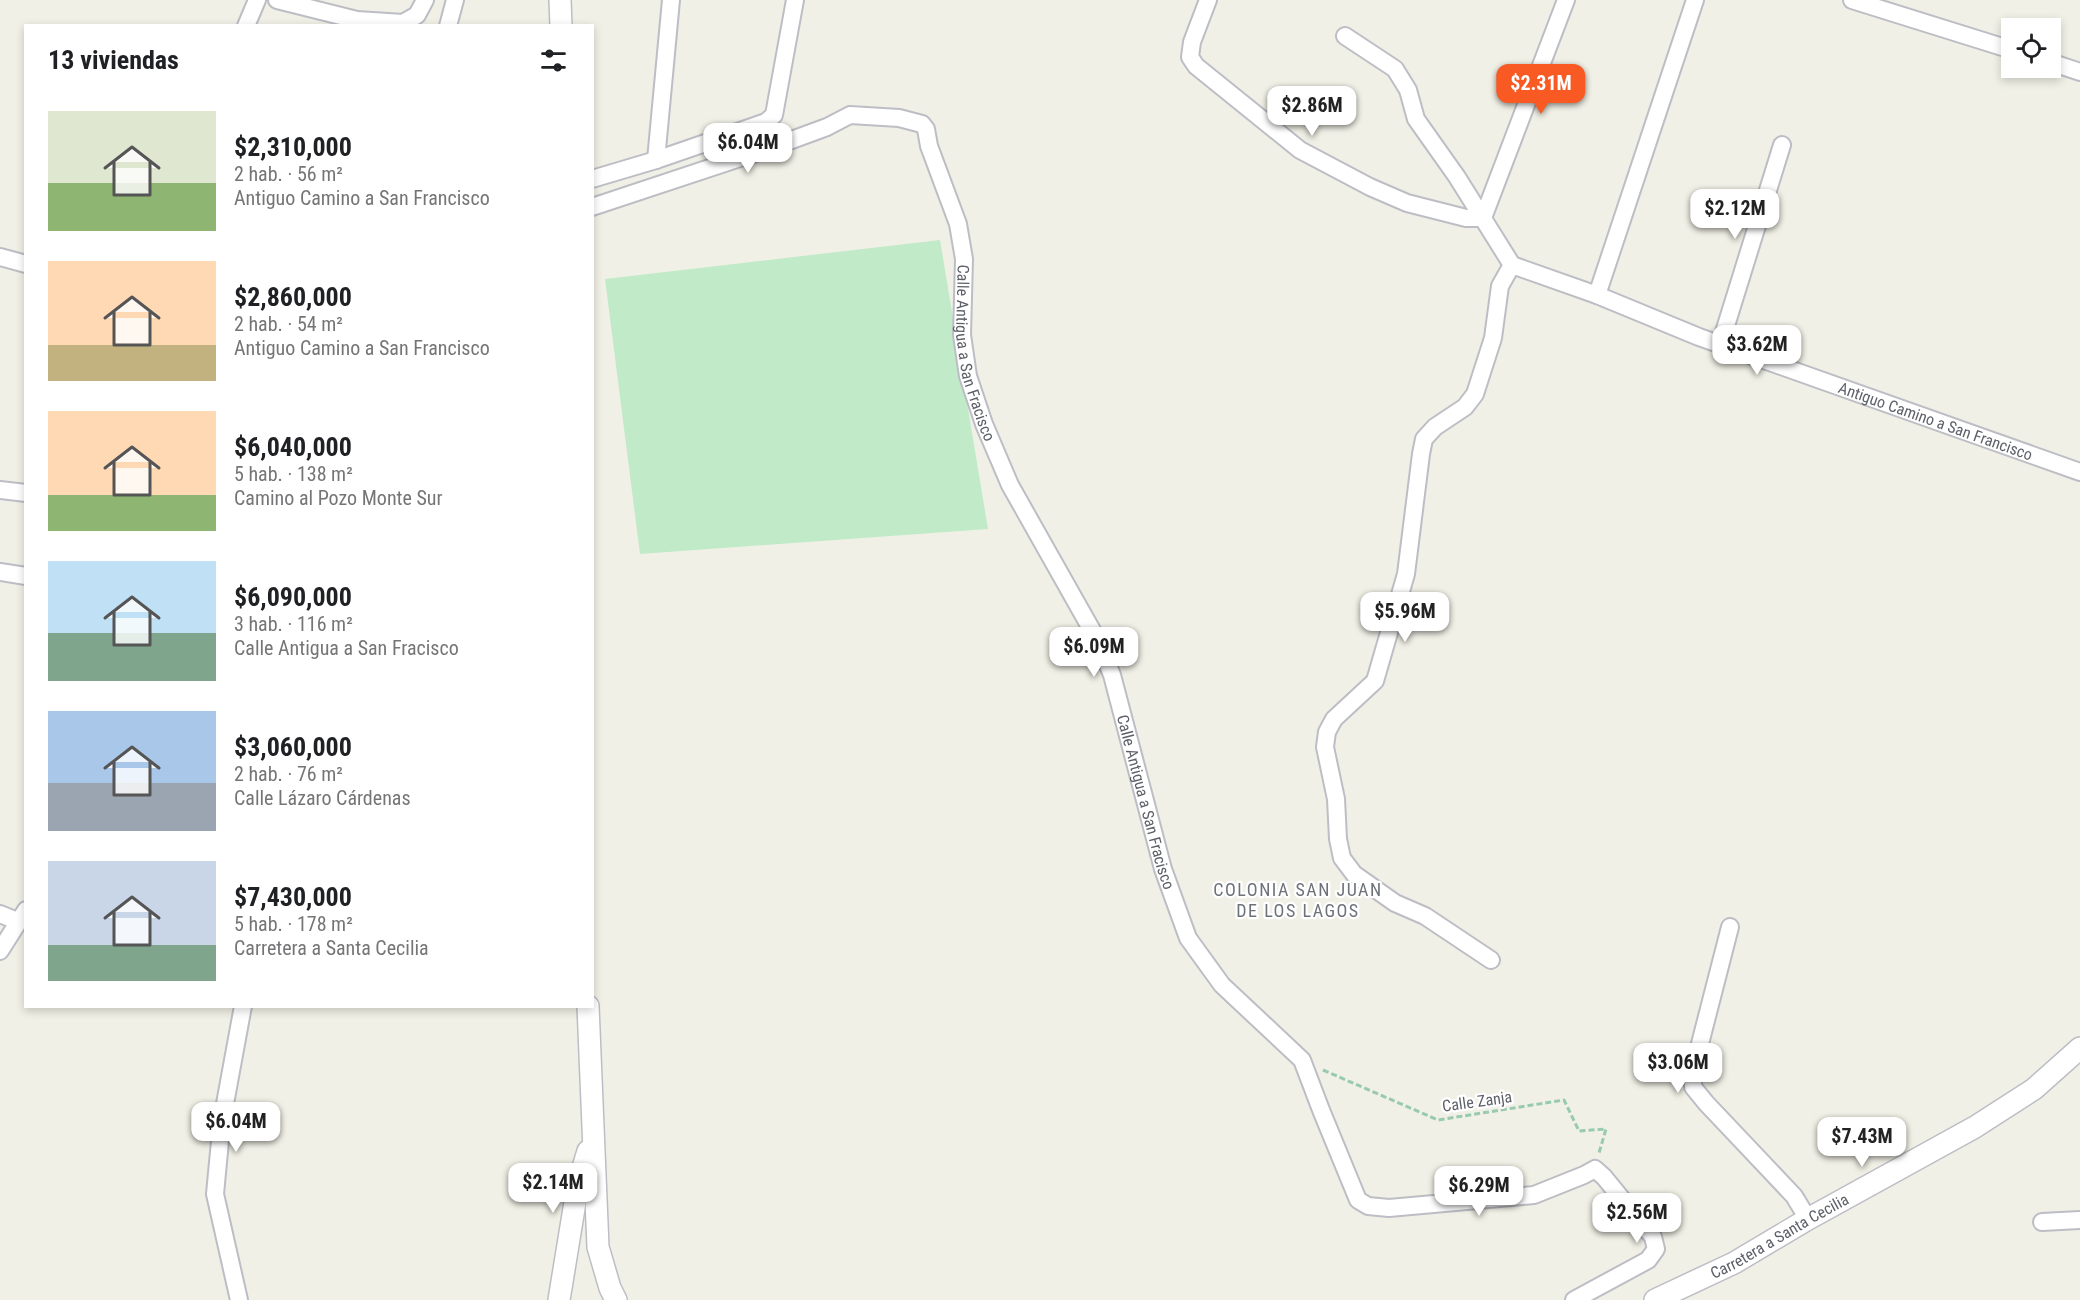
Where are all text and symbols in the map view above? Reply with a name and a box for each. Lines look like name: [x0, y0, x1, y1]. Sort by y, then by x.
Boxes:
map controls: [2001, 18, 2061, 78]
button: locate: [2001, 18, 2061, 78]
icon: filters: [537, 44, 570, 77]
text: 13 viviendas: [48, 45, 179, 75]
pin: $2.31M: [1492, 64, 1590, 115]
text: $2.31M: [1510, 71, 1572, 95]
pin: $2.86M: [1263, 86, 1361, 137]
text: $2.86M: [1281, 93, 1343, 117]
pin: $6.04M: [699, 123, 797, 174]
text: $6.04M: [717, 130, 779, 154]
text: $2,310,000: [234, 132, 352, 162]
icon: home: [96, 135, 168, 207]
text: 2 hab. · 56 m²: [234, 162, 343, 186]
text: Antiguo Camino a San Francisco: [234, 186, 490, 210]
pin: $2.12M: [1686, 189, 1784, 240]
text: $2.12M: [1704, 196, 1766, 220]
street label: Calle Antigua a San Fracisco: [952, 264, 999, 444]
text: $2,860,000: [234, 282, 352, 312]
icon: home: [96, 285, 168, 357]
text: 2 hab. · 54 m²: [234, 312, 343, 336]
pin: $3.62M: [1708, 325, 1806, 376]
text: $3.62M: [1726, 332, 1788, 356]
text: Antiguo Camino a San Francisco: [234, 336, 490, 360]
street label: Antiguo Camino a San Francisco: [1836, 378, 2035, 464]
text: $6,040,000: [234, 432, 352, 462]
icon: home: [96, 435, 168, 507]
text: 5 hab. · 138 m²: [234, 462, 353, 486]
text: Camino al Pozo Monte Sur: [234, 486, 443, 510]
text: $6,090,000: [234, 582, 352, 612]
icon: home: [96, 585, 168, 657]
pin: $5.96M: [1356, 592, 1454, 643]
text: $5.96M: [1374, 599, 1436, 623]
text: 3 hab. · 116 m²: [234, 612, 353, 636]
pin: $6.09M: [1045, 627, 1143, 678]
text: $6.09M: [1063, 634, 1125, 658]
text: Calle Antigua a San Fracisco: [234, 636, 459, 660]
street label: Calle Antigua a San Fracisco: [1113, 713, 1178, 892]
text: $3,060,000: [234, 732, 352, 762]
icon: home: [96, 735, 168, 807]
text: 2 hab. · 76 m²: [234, 762, 343, 786]
text: Calle Lázaro Cárdenas: [234, 786, 411, 810]
district label: COLONIA SAN JUAN DE LOS LAGOS: [1213, 879, 1383, 921]
text: $7,430,000: [234, 882, 352, 912]
icon: home: [96, 885, 168, 957]
text: 5 hab. · 178 m²: [234, 912, 353, 936]
text: Carretera a Santa Cecilia: [234, 936, 429, 960]
pin: $3.06M: [1629, 1043, 1727, 1094]
text: $3.06M: [1647, 1050, 1709, 1074]
street label: Calle Zanja: [1441, 1087, 1513, 1116]
pin: $6.04M: [187, 1102, 285, 1153]
text: $6.04M: [205, 1109, 267, 1133]
pin: $7.43M: [1813, 1117, 1911, 1168]
text: $7.43M: [1831, 1124, 1893, 1148]
pin: $2.14M: [504, 1163, 602, 1214]
pin: $6.29M: [1430, 1166, 1528, 1217]
text: $2.14M: [522, 1170, 584, 1194]
text: $6.29M: [1448, 1173, 1510, 1197]
street label: Carretera a Santa Cecilia: [1707, 1190, 1852, 1283]
pin: $2.56M: [1588, 1193, 1686, 1244]
text: $2.56M: [1606, 1200, 1668, 1224]

